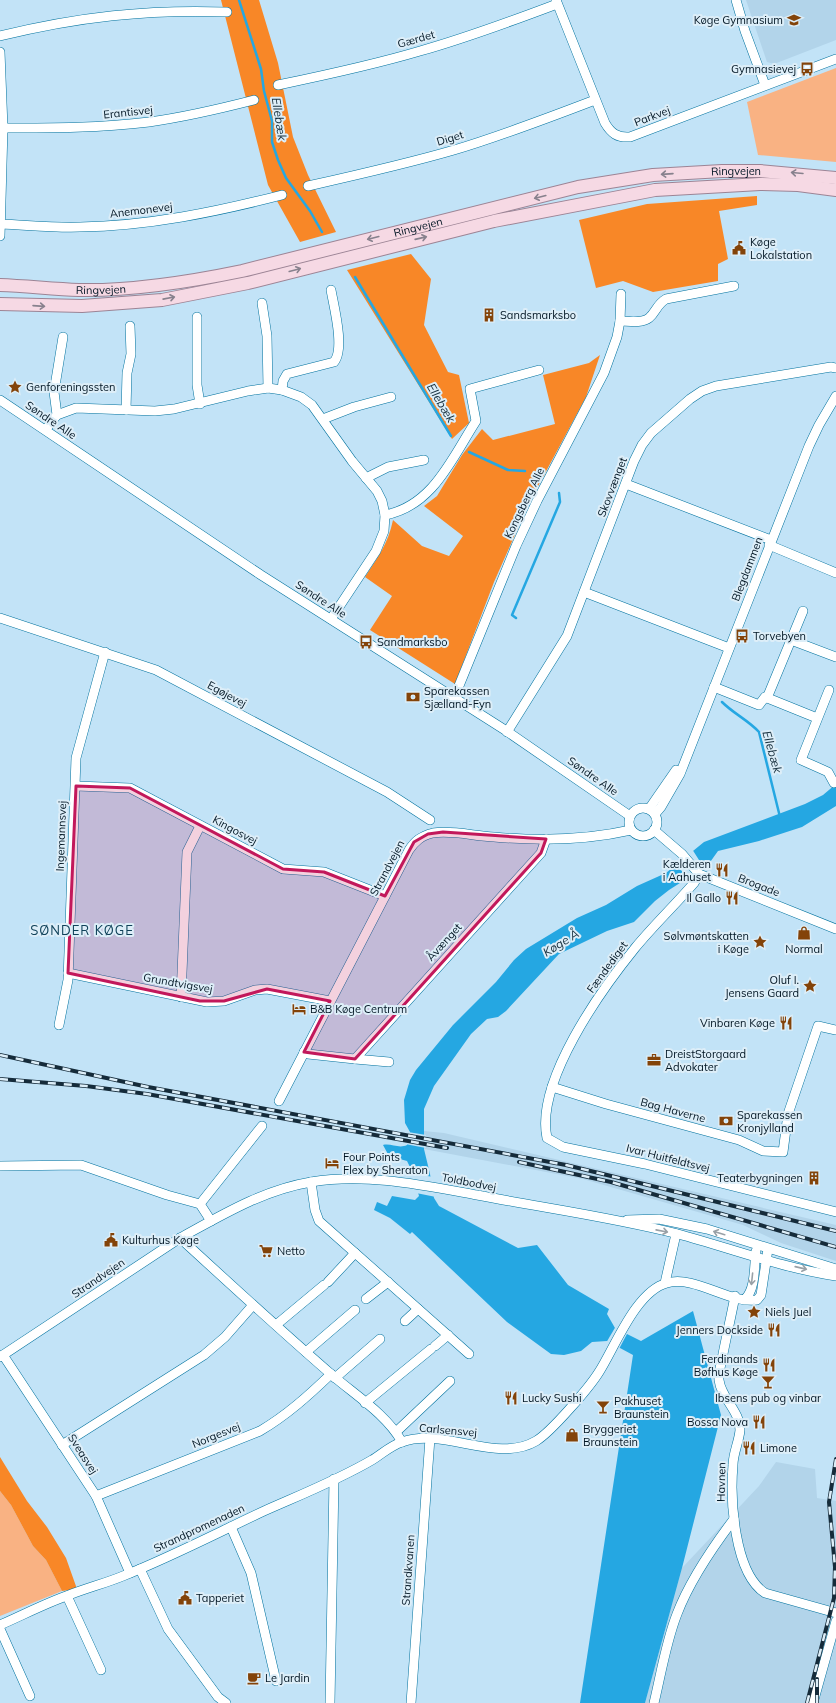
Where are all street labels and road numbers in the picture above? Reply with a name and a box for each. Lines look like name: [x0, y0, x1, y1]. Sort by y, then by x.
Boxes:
street label: Gærdet: [396, 27, 436, 51]
street label: Erantisvej: [103, 102, 153, 122]
street label: Parkvej: [632, 103, 672, 129]
street label: Diget: [435, 127, 465, 149]
street label: Ringvejen: [711, 164, 761, 179]
street label: Anemonevej: [109, 199, 173, 221]
street label: Ringvejen: [392, 214, 444, 240]
street label: Ringvejen: [76, 282, 126, 297]
street label: Søndre Alle: [23, 398, 79, 442]
street label: Skovvænget: [594, 455, 630, 519]
street label: Kongsberg Alle: [501, 465, 547, 541]
street label: Blegdammen: [728, 535, 766, 603]
street label: Søndre Alle: [293, 577, 349, 621]
street label: Egøjevej: [205, 678, 249, 710]
street label: Søndre Alle: [565, 754, 621, 798]
street label: Ingemannsvej: [53, 800, 69, 872]
street label: Kingosvej: [210, 812, 260, 848]
street label: Strandvejen: [366, 838, 408, 898]
street label: Brogade: [736, 871, 782, 899]
street label: Åvænget: [423, 919, 465, 964]
street label: Fændediget: [584, 938, 630, 996]
street label: Grundtvigsvej: [142, 970, 214, 996]
street label: Bag Haverne: [639, 1095, 707, 1125]
street label: Ivar Huitfeldtsvej: [625, 1141, 711, 1175]
street label: Toldbodvej: [441, 1170, 497, 1194]
street label: Strandvejen: [69, 1255, 127, 1301]
street label: Norgesvej: [190, 1419, 242, 1451]
street label: Carlsensvej: [418, 1420, 478, 1440]
street label: Sveasvej: [65, 1431, 101, 1477]
street label: Havnen: [714, 1462, 728, 1502]
street label: Strandpromenaden: [151, 1501, 247, 1555]
street label: Strandkvanen: [399, 1534, 417, 1606]

